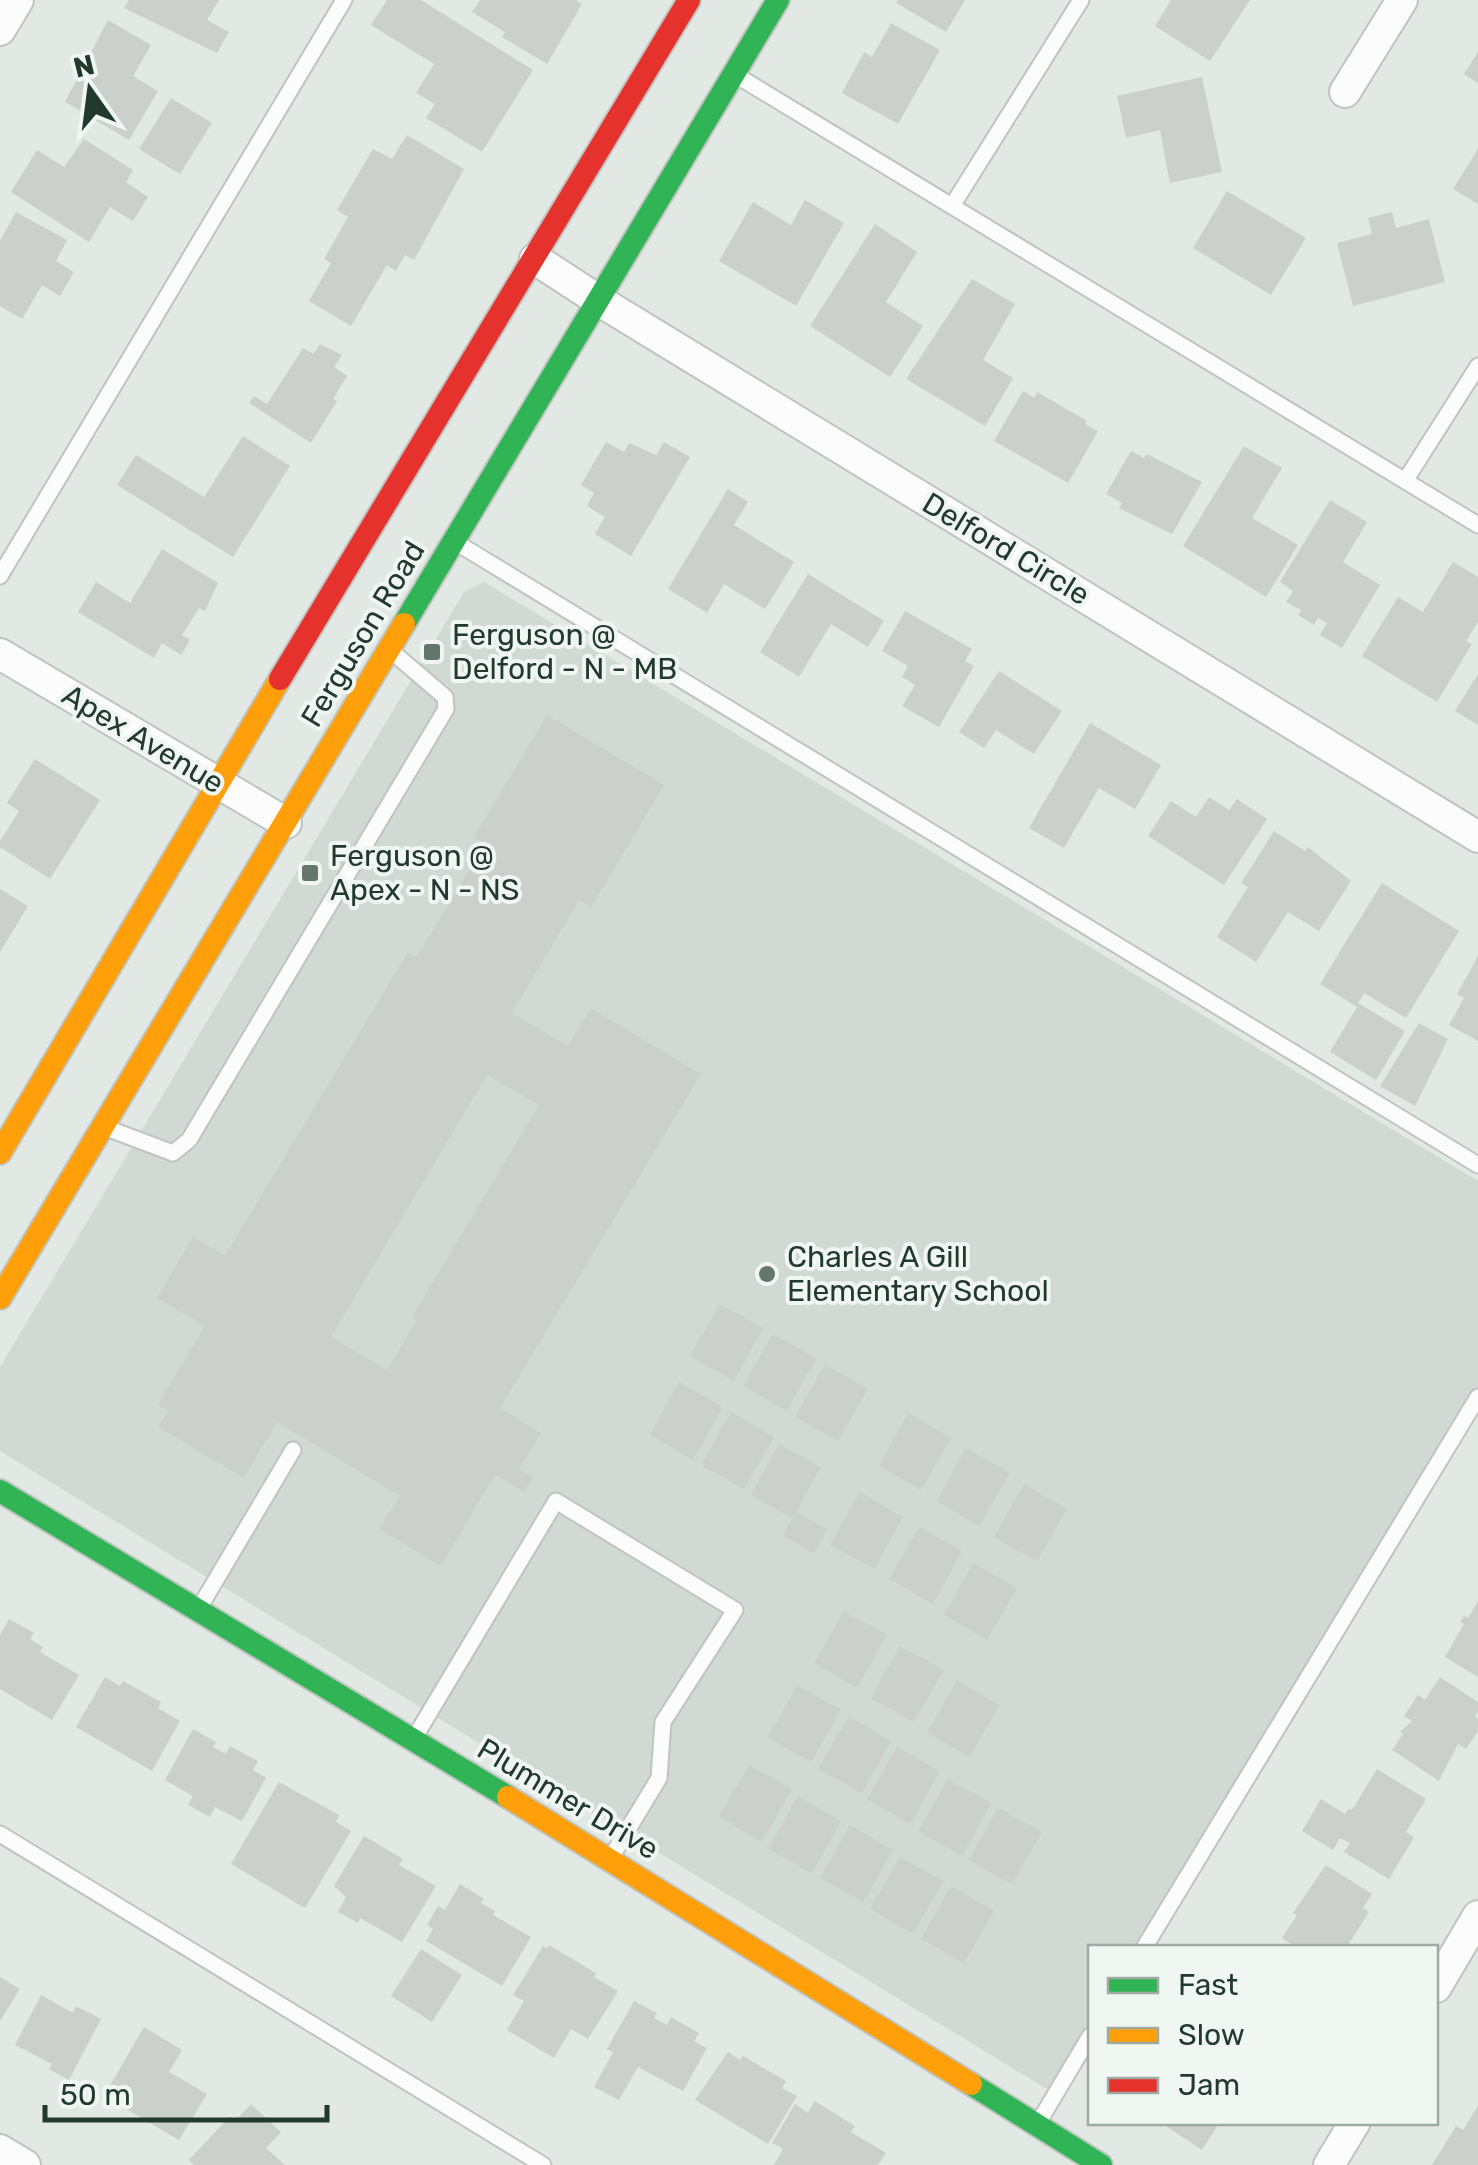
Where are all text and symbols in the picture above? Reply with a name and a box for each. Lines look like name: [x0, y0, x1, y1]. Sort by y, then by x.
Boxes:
north arrow: [40, 40, 140, 140]
text: N: [70, 48, 98, 85]
street label: Delford Circle: [916, 485, 1096, 613]
street label: Ferguson Road: [293, 535, 433, 733]
place label: Ferguson @ Delford - N - MB: [452, 617, 677, 687]
marker: Ferguson @ Delford - N - MB: [421, 641, 443, 663]
street label: Apex Avenue: [56, 677, 230, 801]
place label: Ferguson @ Apex - N - NS: [330, 838, 519, 908]
marker: Ferguson @ Apex - N - NS: [299, 862, 321, 884]
place label: Charles A Gill Elementary School: [787, 1239, 1049, 1309]
marker: Charles A Gill Elementary School: [756, 1263, 778, 1285]
street label: Plummer Drive: [471, 1731, 665, 1867]
legend: [1088, 1945, 1438, 2125]
text: Fast: [1178, 1967, 1238, 2003]
text: Slow: [1178, 2017, 1245, 2053]
scale bar: [45, 2060, 328, 2122]
text: Jam: [1178, 2067, 1240, 2103]
text: 50 m: [60, 2077, 131, 2113]

